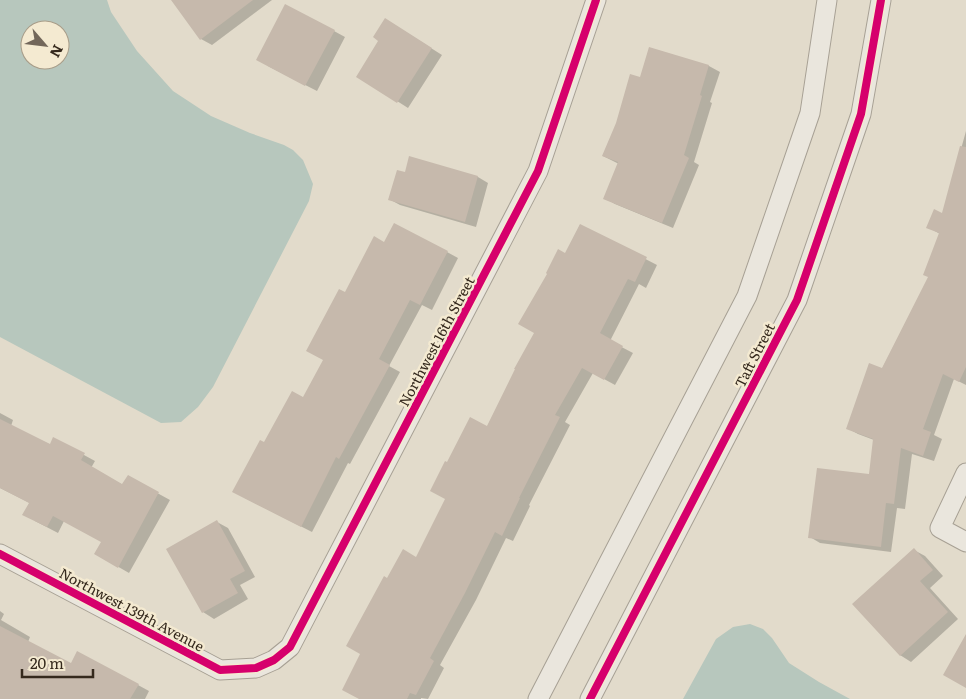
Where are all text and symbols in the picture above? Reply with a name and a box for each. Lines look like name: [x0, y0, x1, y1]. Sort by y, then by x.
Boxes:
north arrow: [20, 20, 70, 70]
text: N: [46, 42, 69, 62]
street label: Northwest 16th Street: [393, 272, 479, 410]
street label: Taft Street: [729, 319, 779, 391]
street label: Northwest 139th Avenue: [56, 562, 208, 656]
scale bar: [22, 646, 94, 678]
text: 20 m: [30, 651, 64, 674]

